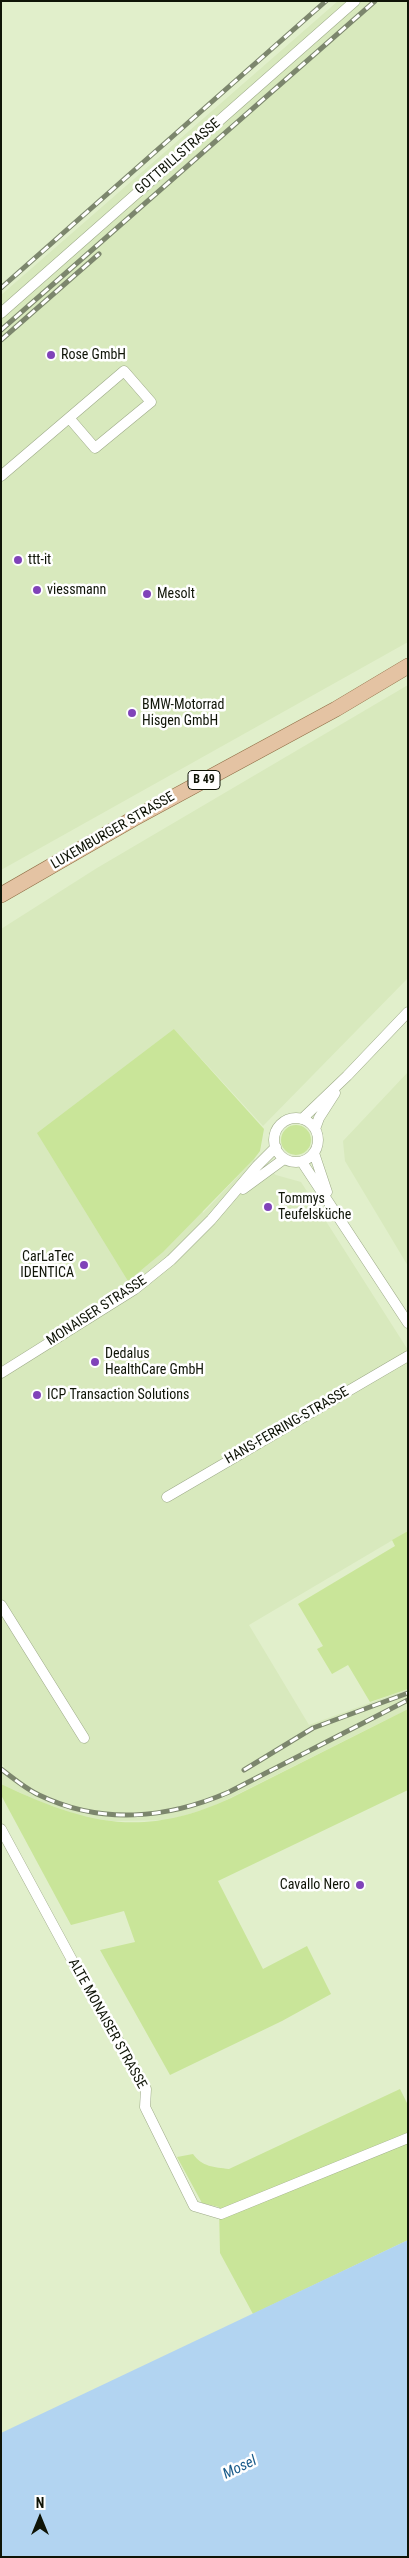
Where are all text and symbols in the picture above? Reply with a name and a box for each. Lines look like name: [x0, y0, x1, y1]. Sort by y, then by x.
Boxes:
street label: GOTTBILLSTRASSE: [132, 116, 224, 198]
place label: Rose GmbH: [61, 347, 126, 363]
marker: Rose GmbH: [45, 349, 57, 361]
place label: ttt-it: [28, 552, 51, 568]
marker: ttt-it: [12, 554, 24, 566]
place label: viessmann: [47, 582, 106, 598]
marker: viessmann: [31, 584, 43, 596]
place label: Mesolt: [157, 586, 195, 602]
marker: Mesolt: [141, 588, 153, 600]
place label: BMW-Motorrad Hisgen GmbH: [142, 697, 224, 730]
marker: BMW-Motorrad Hisgen GmbH: [126, 707, 138, 719]
road number: B 49: [188, 770, 220, 790]
street label: LUXEMBURGER STRASSE: [48, 789, 178, 873]
place label: Tommys Teufelsküche: [278, 1191, 351, 1224]
marker: Tommys Teufelsküche: [262, 1201, 274, 1213]
place label: CarLaTec IDENTICA: [20, 1249, 74, 1282]
marker: CarLaTec IDENTICA: [78, 1259, 90, 1271]
street label: MONAISER STRASSE: [44, 1272, 150, 1350]
place label: Dedalus HealthCare GmbH: [105, 1346, 204, 1378]
marker: Dedalus HealthCare GmbH: [89, 1356, 101, 1368]
street label: HANS-FERRING-STRASSE: [222, 1384, 352, 1468]
place label: ICP Transaction Solutions: [47, 1387, 189, 1403]
marker: ICP Transaction Solutions: [31, 1389, 43, 1401]
place label: Cavallo Nero: [280, 1877, 350, 1893]
marker: Cavallo Nero: [354, 1879, 366, 1891]
street label: ALTE MONAISER STRASSE: [64, 1956, 150, 2092]
water label: Mosel: [220, 2452, 260, 2484]
north arrow: [15, 2493, 65, 2543]
text: N: [36, 2495, 44, 2511]

